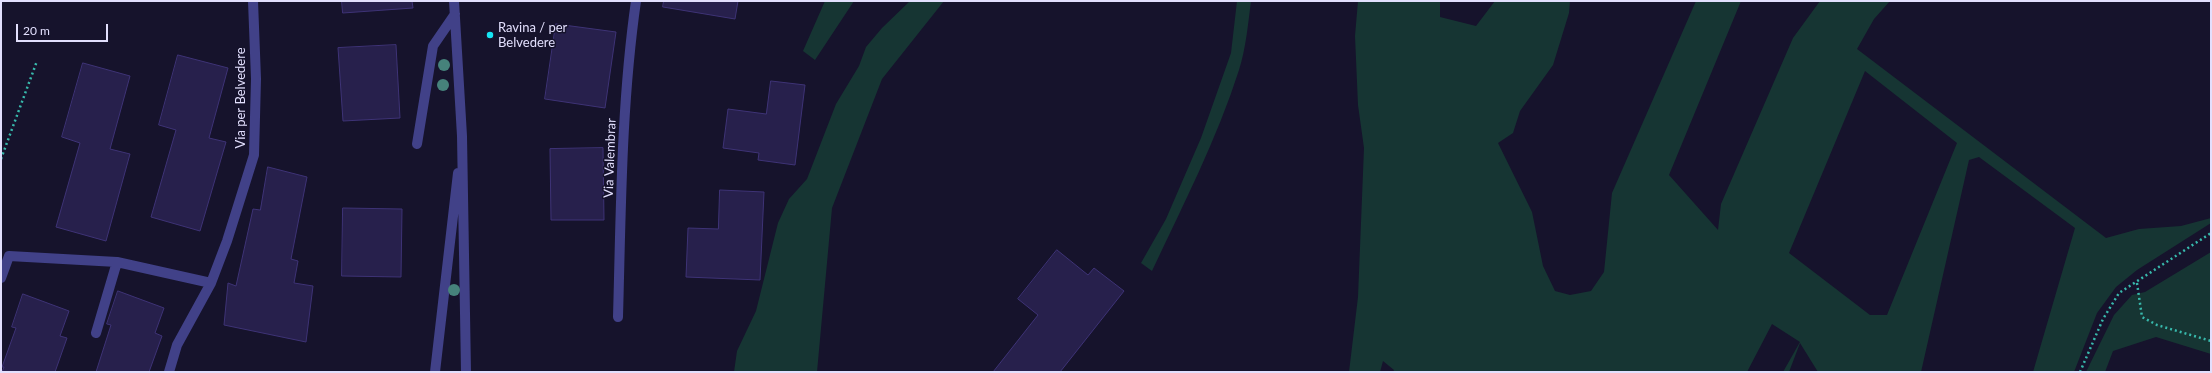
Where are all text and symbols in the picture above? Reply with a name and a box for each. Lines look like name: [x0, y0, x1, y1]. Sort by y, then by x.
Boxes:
scale bar: [18, 16, 110, 42]
place label: Ravina / per Belvedere: [498, 20, 567, 51]
text: 20 m: [23, 23, 50, 38]
marker: Ravina / per Belvedere: [485, 30, 495, 40]
street label: Via per Belvedere: [233, 47, 249, 149]
street label: Via Valembrar: [601, 118, 619, 198]

